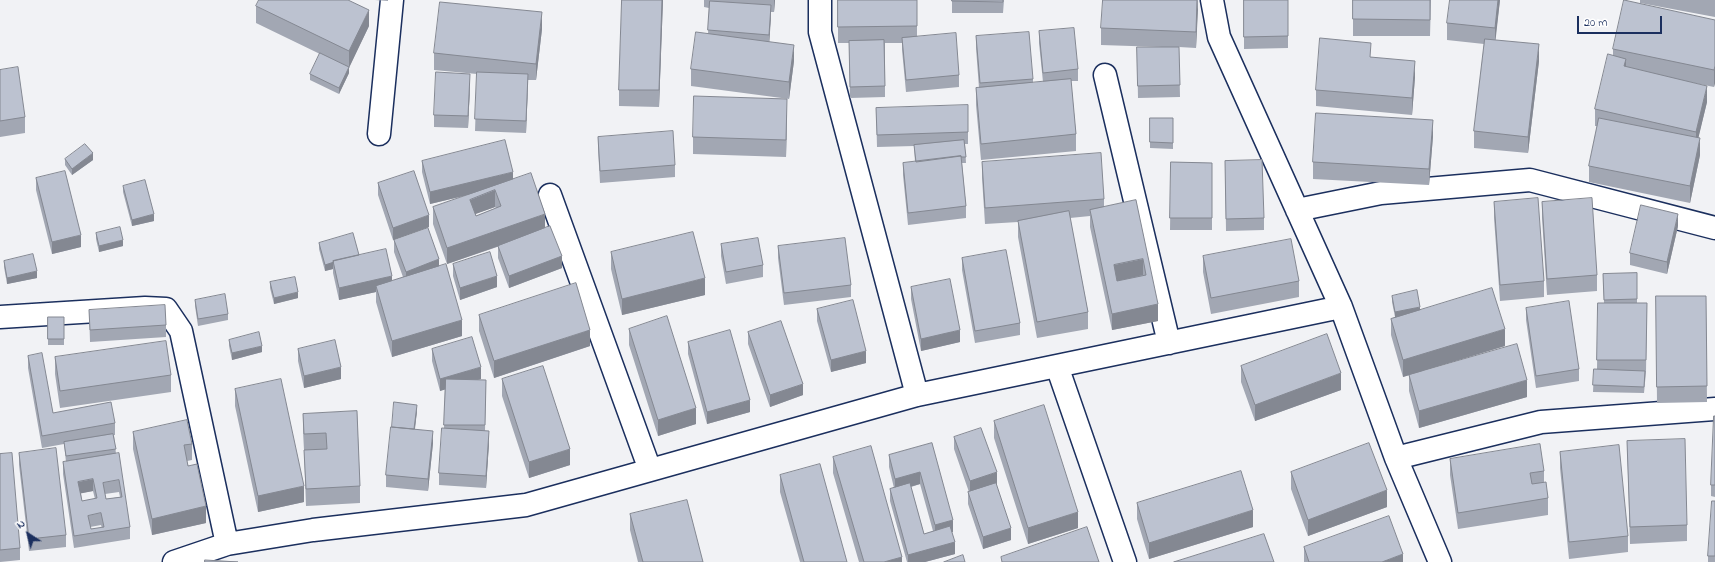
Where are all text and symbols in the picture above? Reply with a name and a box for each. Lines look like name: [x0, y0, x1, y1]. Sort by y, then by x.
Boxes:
scale bar: [1579, 8, 1664, 34]
text: 20 m: [1584, 14, 1607, 32]
north arrow: [8, 514, 48, 554]
text: N: [13, 516, 29, 533]

